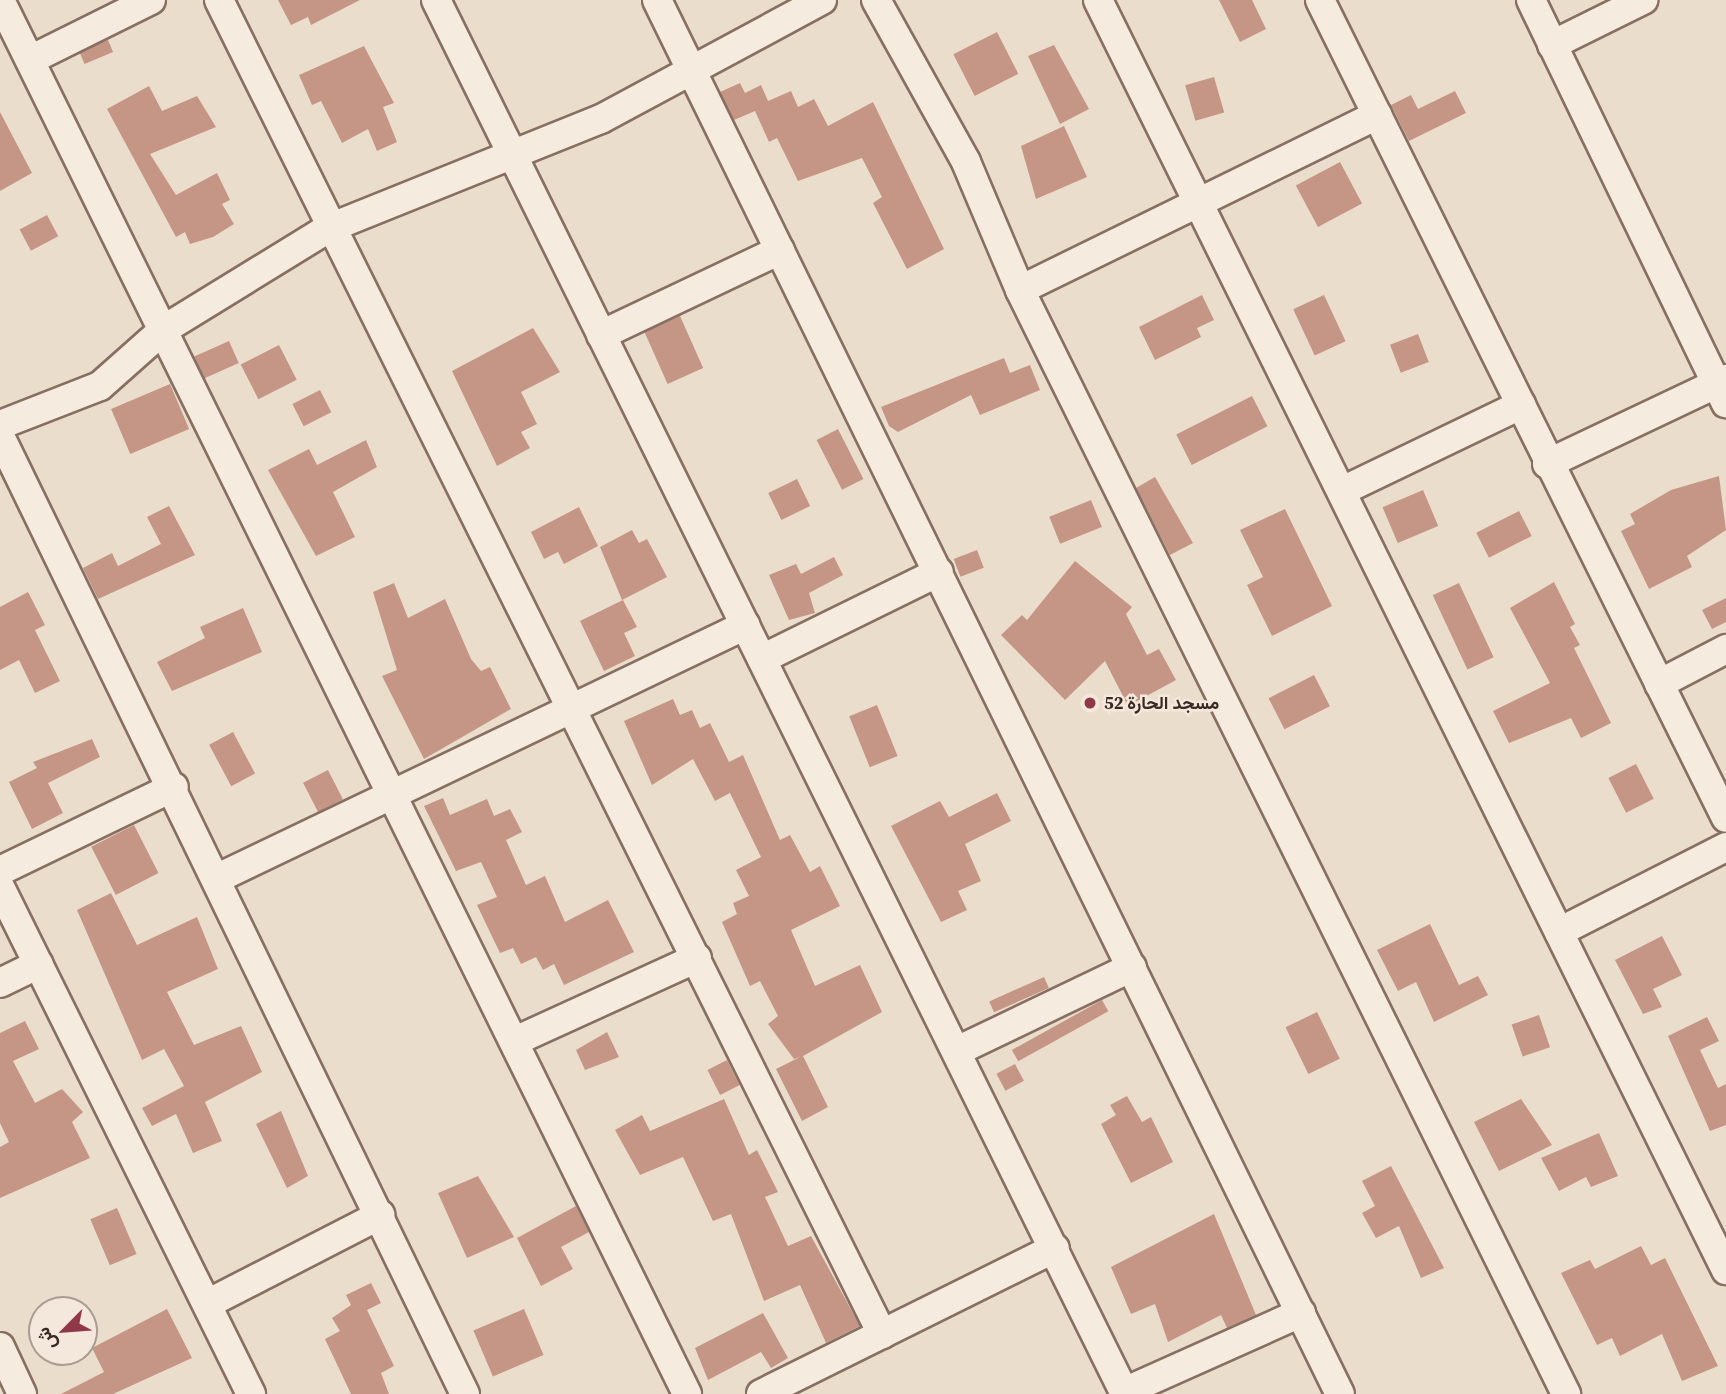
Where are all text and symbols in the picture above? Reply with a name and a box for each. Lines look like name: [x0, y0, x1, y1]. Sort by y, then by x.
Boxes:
place label: مسجد الحارة 52: [1104, 692, 1219, 714]
marker: مسجد الحارة 52: [1082, 695, 1098, 711]
north arrow: [28, 1296, 98, 1366]
text: ش: [29, 1323, 62, 1355]

